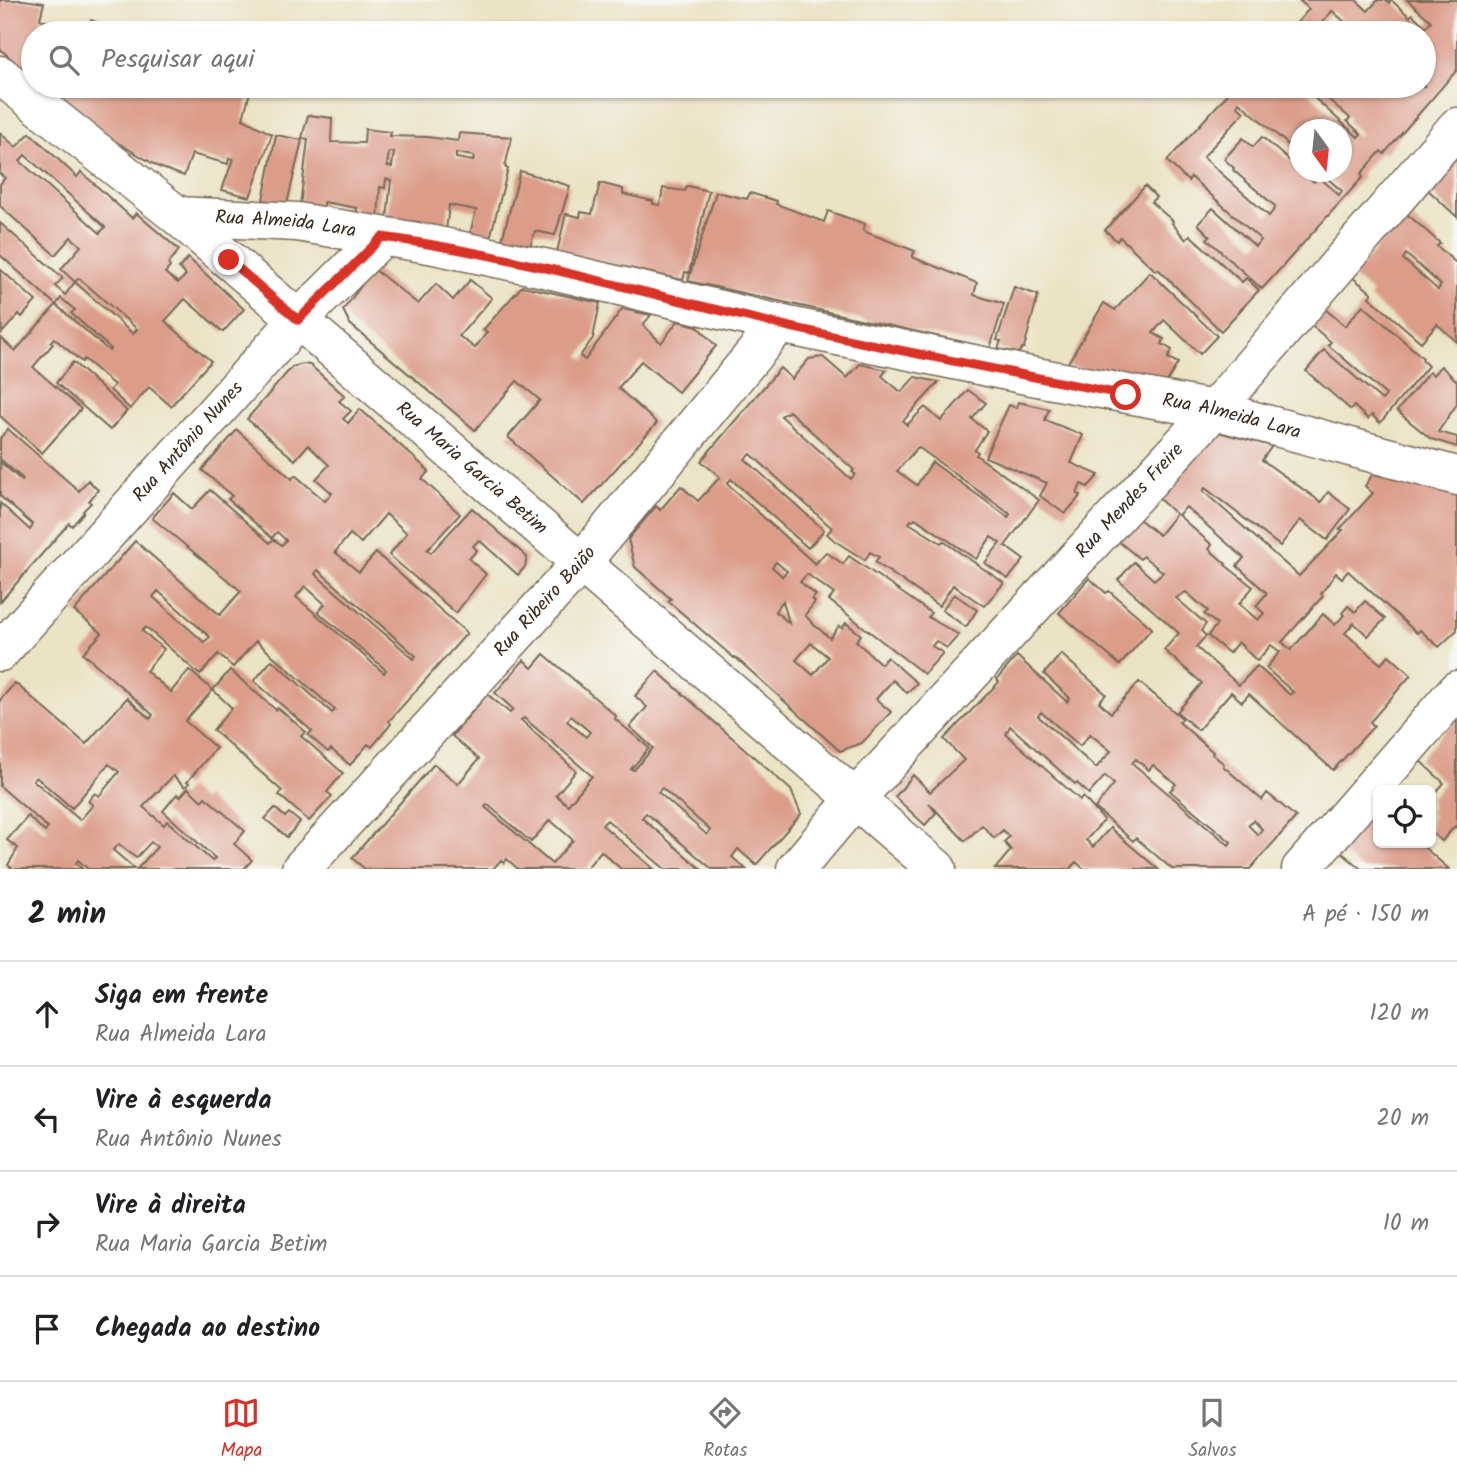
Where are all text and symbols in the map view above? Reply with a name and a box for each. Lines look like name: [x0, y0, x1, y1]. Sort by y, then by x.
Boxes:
search box: [21, 21, 1436, 98]
text: Pesquisar aqui: [101, 39, 254, 81]
icon: search: [45, 41, 83, 79]
north arrow: [1289, 119, 1352, 182]
street label: Rua Almeida Lara: [214, 203, 358, 247]
route end: [213, 244, 244, 275]
street label: Rua Antônio Nunes: [126, 375, 251, 510]
route start: [1110, 379, 1141, 410]
street label: Rua Almeida Lara: [1160, 386, 1304, 448]
street label: Rua Maria Garcia Betim: [389, 394, 554, 542]
street label: Rua Mendes Freire: [1069, 436, 1192, 566]
street label: Rua Ribeiro Baião: [487, 540, 604, 664]
map controls: [1373, 785, 1436, 848]
button: locate: [1373, 785, 1436, 848]
text: 2 min: [28, 891, 106, 939]
text: A pé · 150 m: [1302, 897, 1429, 933]
text: Siga em frente: [95, 975, 268, 1017]
icon: ahead: [28, 995, 66, 1033]
text: 120 m: [1369, 996, 1429, 1032]
text: Rua Almeida Lara: [95, 1017, 267, 1053]
text: Vire à esquerda: [95, 1080, 272, 1122]
icon: left: [28, 1100, 66, 1138]
text: 20 m: [1377, 1101, 1429, 1137]
text: Rua Antônio Nunes: [95, 1122, 281, 1158]
text: Vire à direita: [95, 1185, 246, 1227]
icon: right: [28, 1205, 66, 1243]
text: 10 m: [1383, 1206, 1429, 1242]
text: Rua Maria Garcia Betim: [95, 1227, 327, 1263]
text: Chegada ao destino: [95, 1308, 320, 1350]
icon: arrive: [28, 1310, 66, 1348]
tab: Mapa: [220, 1394, 262, 1466]
tab: Rotas: [703, 1394, 747, 1466]
tab: Salvos: [1188, 1394, 1237, 1466]

